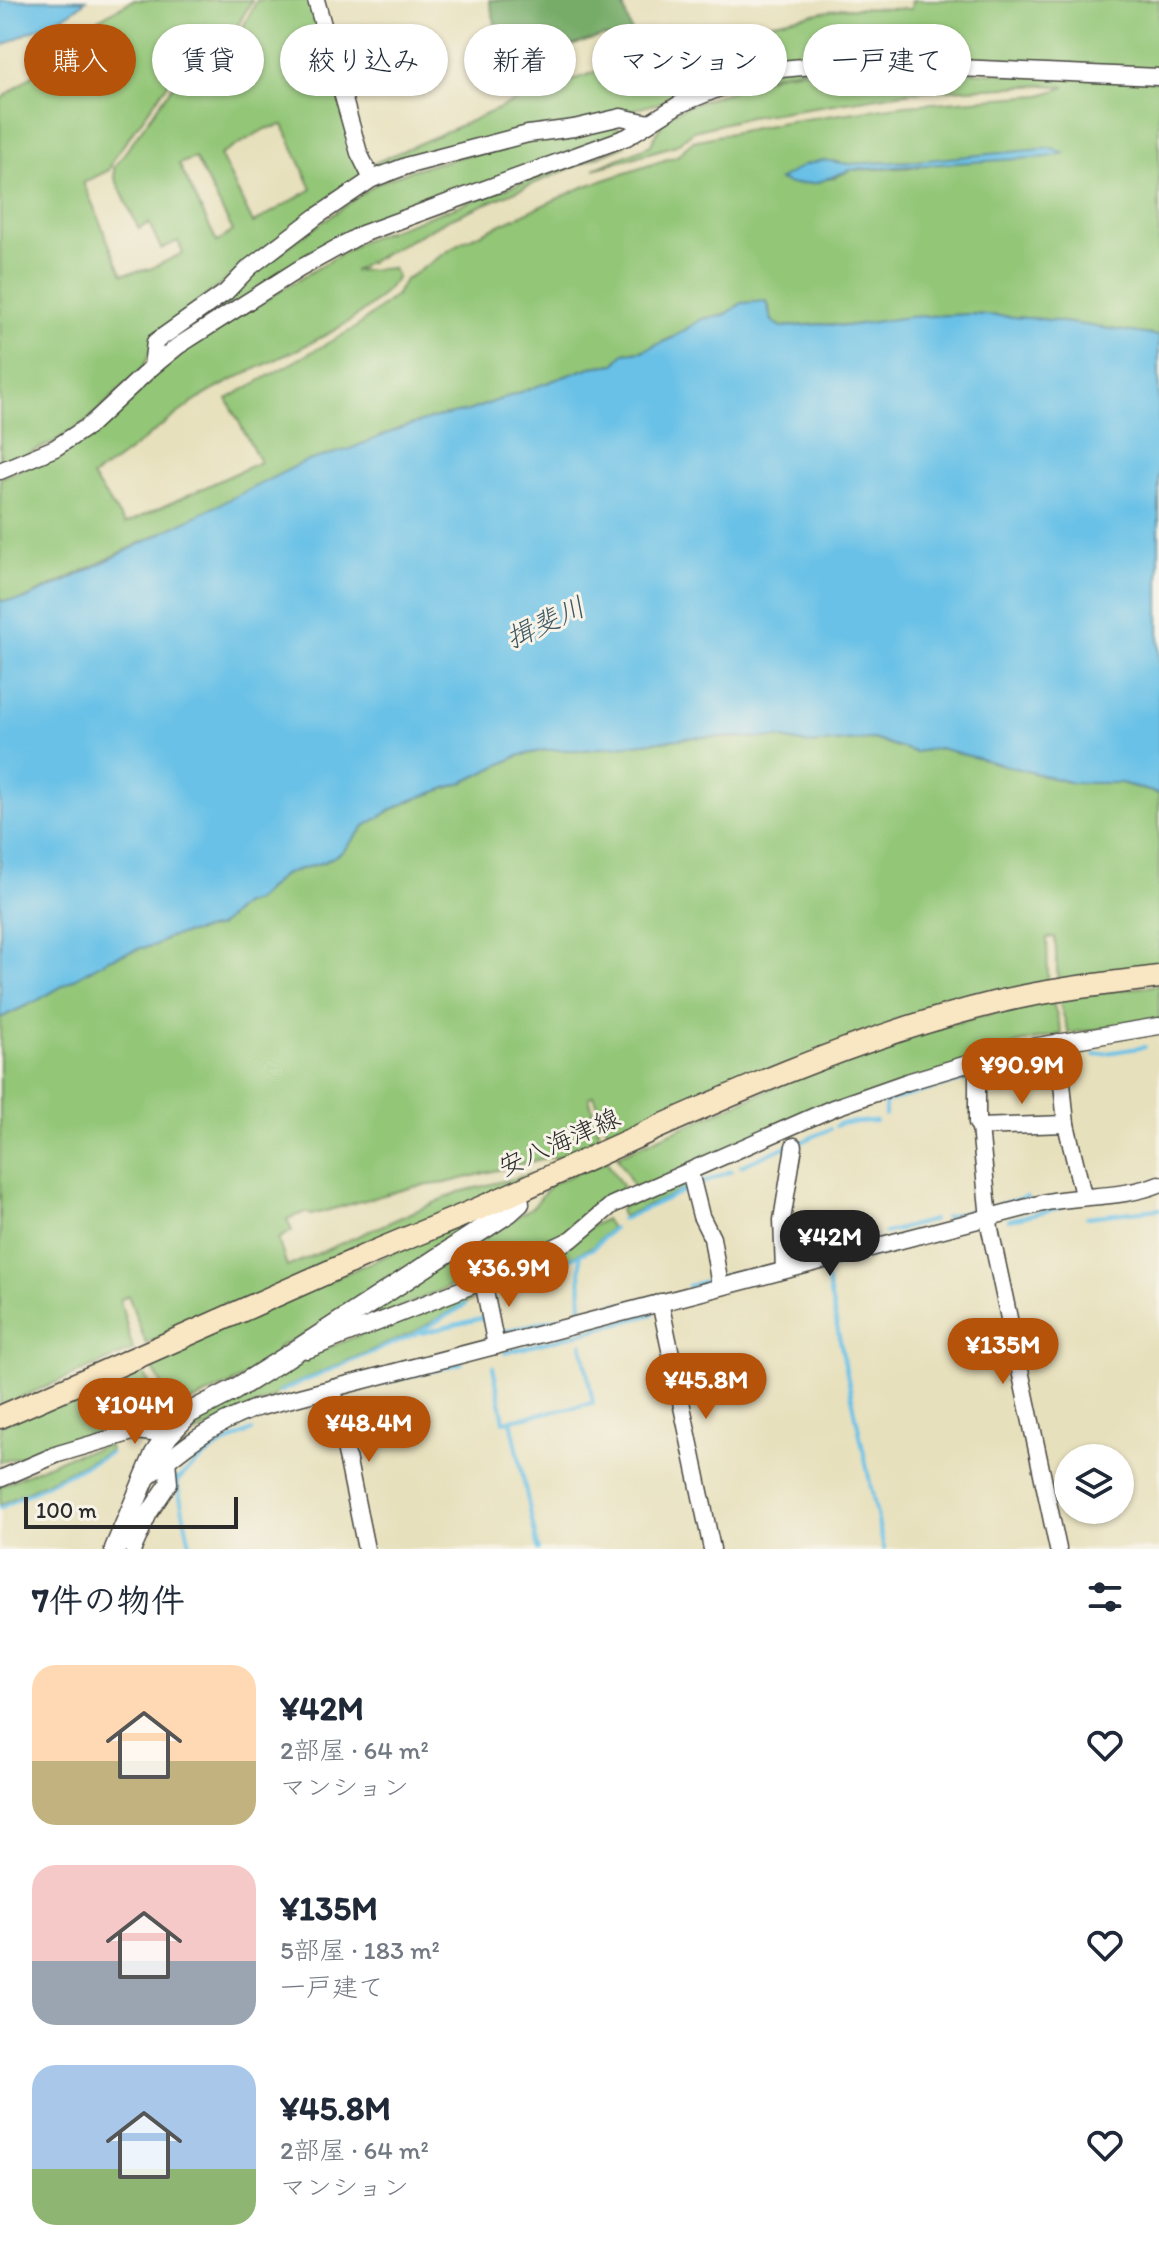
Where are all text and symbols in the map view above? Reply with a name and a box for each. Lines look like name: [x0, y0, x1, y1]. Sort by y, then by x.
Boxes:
chip: 購入: [24, 24, 136, 96]
chip: 賃貸: [152, 24, 264, 96]
chip: 絞り込み: [280, 24, 448, 96]
chip: 新着: [464, 24, 576, 96]
chip: マンション: [592, 24, 787, 96]
chip: 一戸建て: [803, 24, 971, 96]
water label: 揖斐川: [500, 589, 590, 655]
pin: ¥90.9M: [957, 1038, 1087, 1106]
text: ¥90.9M: [980, 1048, 1064, 1080]
street label: 安八海津線: [493, 1101, 625, 1183]
pin: ¥42M: [783, 1210, 877, 1278]
text: ¥42M: [798, 1220, 862, 1252]
pin: ¥36.9M: [444, 1241, 574, 1309]
text: ¥36.9M: [468, 1251, 550, 1283]
pin: ¥135M: [947, 1318, 1059, 1386]
text: ¥135M: [966, 1328, 1040, 1360]
pin: ¥45.8M: [641, 1353, 771, 1421]
text: ¥45.8M: [664, 1363, 748, 1395]
pin: ¥104M: [79, 1378, 191, 1446]
text: ¥104M: [96, 1388, 174, 1420]
pin: ¥48.4M: [304, 1396, 434, 1464]
text: ¥48.4M: [326, 1406, 412, 1438]
map controls: [1054, 1444, 1134, 1524]
button: layers: [1054, 1444, 1134, 1524]
scale bar: [24, 1493, 238, 1529]
text: 100 m: [36, 1497, 97, 1524]
icon: filters: [1083, 1575, 1127, 1619]
text: 7件の物件: [32, 1580, 185, 1621]
text: ¥42M: [280, 1688, 364, 1729]
icon: home: [96, 1697, 192, 1793]
icon: heart: [1083, 1723, 1127, 1767]
text: 2部屋 · 64 m²: [280, 1734, 429, 1766]
text: マンション: [280, 1771, 409, 1803]
text: ¥135M: [280, 1888, 378, 1929]
icon: home: [96, 1897, 192, 1993]
icon: heart: [1083, 1923, 1127, 1967]
text: 5部屋 · 183 m²: [280, 1934, 440, 1966]
text: 一戸建て: [280, 1971, 384, 2003]
text: ¥45.8M: [280, 2088, 391, 2129]
icon: home: [96, 2097, 192, 2193]
icon: heart: [1083, 2123, 1127, 2167]
text: 2部屋 · 64 m²: [280, 2134, 429, 2166]
text: マンション: [280, 2171, 409, 2203]

